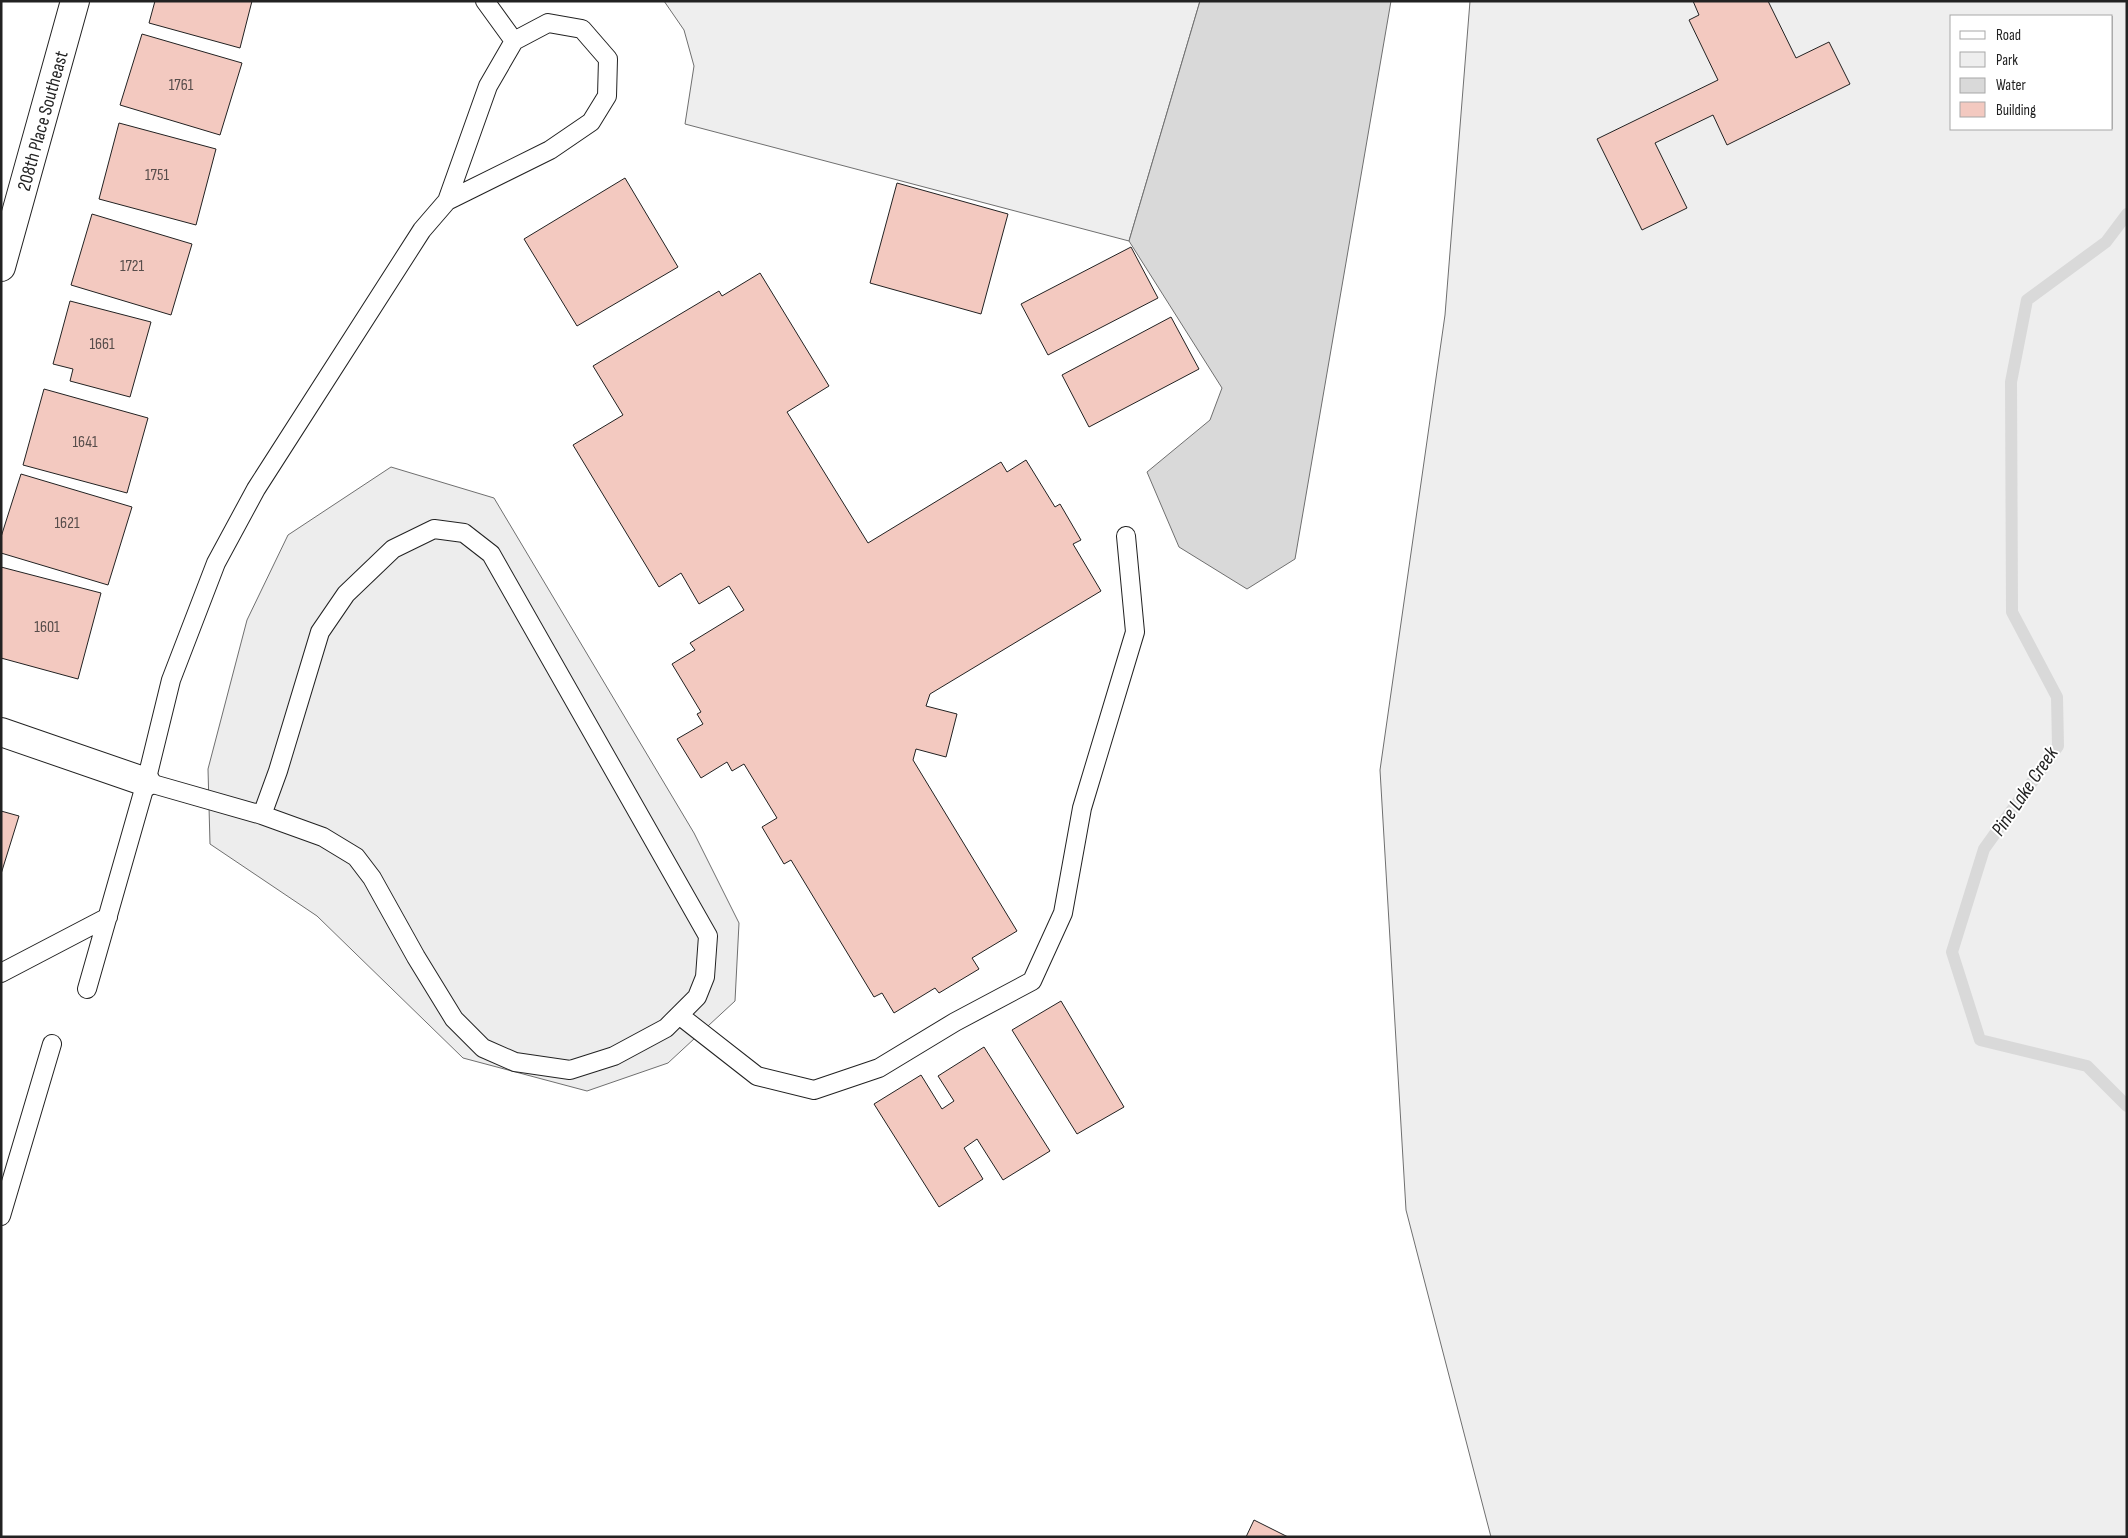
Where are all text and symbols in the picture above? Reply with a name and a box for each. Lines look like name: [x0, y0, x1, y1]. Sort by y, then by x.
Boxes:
legend: [1950, 15, 2113, 130]
text: Road: [1996, 26, 2021, 45]
street label: 208th Place Southeast: [13, 48, 74, 194]
text: Park: [1996, 51, 2018, 70]
house number: 1761: [169, 76, 194, 95]
text: Water: [1996, 76, 2027, 95]
text: Building: [1996, 101, 2036, 120]
house number: 1751: [145, 166, 169, 185]
house number: 1721: [120, 257, 144, 276]
house number: 1661: [89, 335, 115, 354]
house number: 1641: [72, 433, 98, 452]
house number: 1621: [55, 514, 80, 533]
house number: 1601: [34, 618, 60, 637]
water label: Pine Lake Creek: [1986, 742, 2064, 841]

